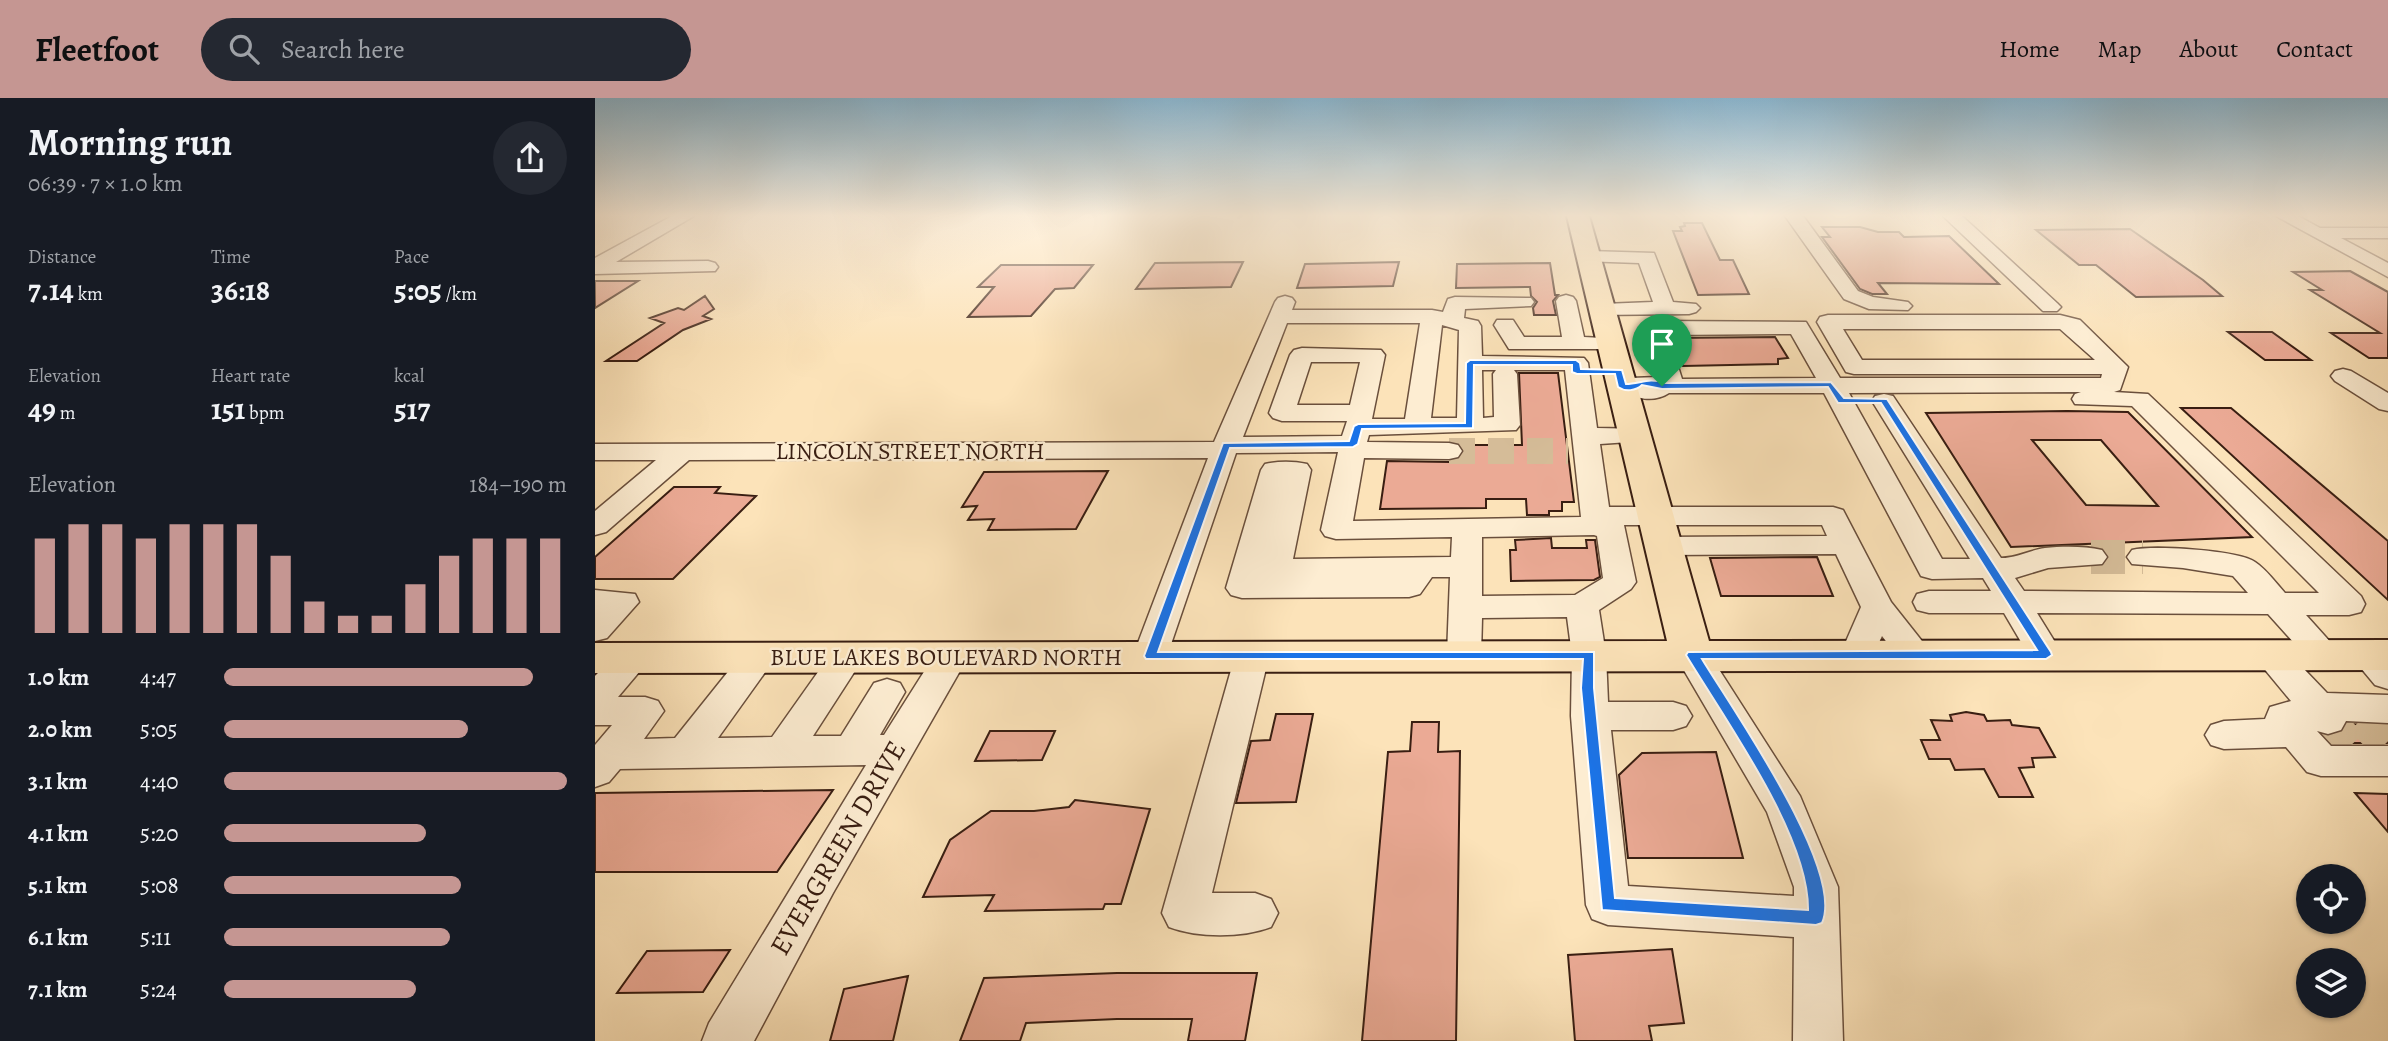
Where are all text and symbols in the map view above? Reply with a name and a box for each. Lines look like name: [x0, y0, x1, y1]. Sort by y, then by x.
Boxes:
search box: [201, 18, 691, 81]
text: Fleetfoot: [35, 27, 159, 72]
icon: search: [225, 30, 263, 68]
text: Search here: [281, 32, 405, 67]
text: Home: [1999, 33, 2060, 65]
text: Map: [2098, 33, 2142, 65]
text: About: [2180, 33, 2238, 65]
text: Contact: [2276, 33, 2353, 65]
text: Morning run: [28, 116, 232, 168]
button: share: [493, 121, 567, 195]
text: 06:39 · 7 × 1.0 km: [28, 168, 183, 199]
text: Distance: [28, 244, 96, 270]
text: Time: [211, 244, 250, 270]
text: Pace: [394, 244, 429, 270]
text: 7.14: [28, 270, 74, 310]
text: 36:18: [211, 270, 270, 310]
text: 5:05: [394, 270, 442, 310]
text: km: [74, 281, 103, 307]
text: /km: [442, 281, 477, 307]
pin: [1632, 314, 1692, 386]
icon: arrive: [1643, 325, 1681, 363]
text: Elevation: [28, 363, 101, 389]
text: Heart rate: [211, 363, 290, 389]
text: kcal: [394, 363, 424, 389]
text: 49: [28, 389, 56, 429]
text: 151: [211, 389, 245, 429]
text: 517: [394, 389, 430, 429]
text: m: [56, 400, 76, 426]
text: bpm: [245, 400, 285, 426]
street label: LINCOLN STREET NORTH: [775, 435, 1045, 467]
text: Elevation: [28, 469, 116, 500]
text: 184–190 m: [469, 469, 567, 500]
street label: BLUE LAKES BOULEVARD NORTH: [770, 641, 1122, 673]
text: 1.0 km: [28, 662, 89, 693]
text: 4:47: [140, 662, 176, 693]
text: 2.0 km: [28, 714, 92, 745]
text: 5:05: [140, 714, 178, 745]
street label: EVERGREEN DRIVE: [761, 734, 915, 962]
text: 3.1 km: [28, 766, 88, 797]
text: 4:40: [140, 766, 179, 797]
text: 4.1 km: [28, 818, 89, 849]
text: 5:20: [140, 818, 179, 849]
map controls: [2296, 864, 2366, 1018]
button: locate: [2296, 864, 2366, 934]
text: 5.1 km: [28, 870, 88, 901]
text: 5:08: [140, 870, 179, 901]
text: 6.1 km: [28, 922, 88, 953]
text: 5:11: [140, 922, 171, 953]
button: layers: [2296, 948, 2366, 1018]
text: 7.1 km: [28, 974, 88, 1005]
text: 5:24: [140, 974, 177, 1005]

